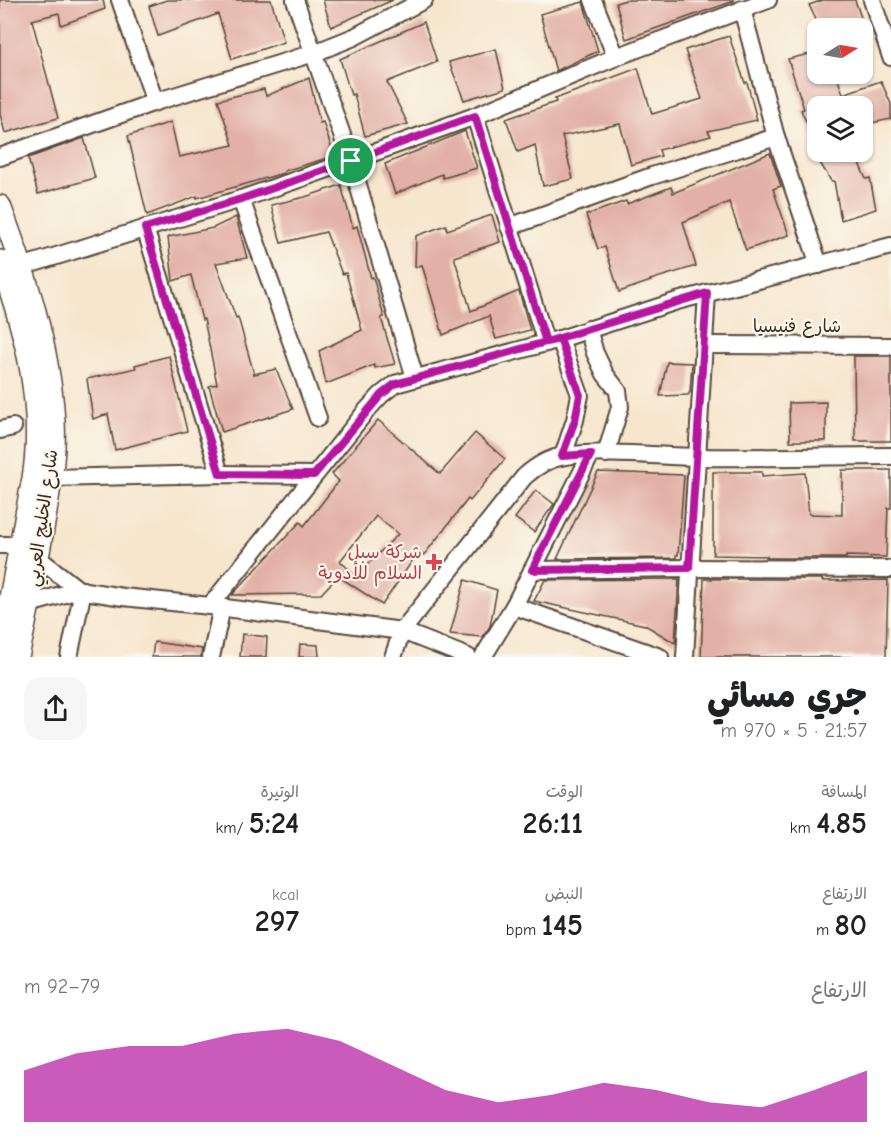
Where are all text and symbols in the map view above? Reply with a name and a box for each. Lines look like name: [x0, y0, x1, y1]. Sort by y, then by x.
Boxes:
north arrow: [807, 18, 873, 84]
map controls: [807, 18, 873, 162]
button: layers: [807, 96, 873, 162]
pin: [325, 135, 376, 186]
icon: arrive: [334, 144, 367, 177]
street label: شارع فنيسيا: [753, 316, 841, 338]
street label: شارع الخليج العربي: [22, 448, 67, 589]
place label: شركة سبل السلام للأدوية: [318, 542, 422, 587]
marker: شركة سبل السلام للأدوية: [427, 555, 441, 569]
button: share: [24, 677, 87, 740]
text: جري مسائي: [707, 677, 867, 715]
text: 21:57 · 5 × 970 m: [721, 719, 867, 742]
text: الوتيرة: [260, 783, 299, 801]
text: الوقت: [546, 783, 583, 801]
text: المسافة: [821, 783, 867, 801]
text: 5:24: [249, 806, 299, 841]
text: 26:11: [523, 806, 583, 841]
text: 4.85: [816, 806, 867, 841]
text: /km: [215, 819, 249, 837]
text: km: [790, 819, 816, 837]
text: النبض: [545, 885, 583, 903]
text: الارتفاع: [822, 885, 867, 903]
text: kcal: [272, 886, 299, 904]
text: 297: [255, 904, 299, 939]
text: 145: [542, 908, 583, 943]
text: 80: [834, 908, 867, 943]
text: bpm: [506, 921, 542, 939]
text: m: [816, 921, 834, 939]
text: 79–92 m: [24, 975, 100, 998]
text: الارتفاع: [811, 979, 867, 1002]

